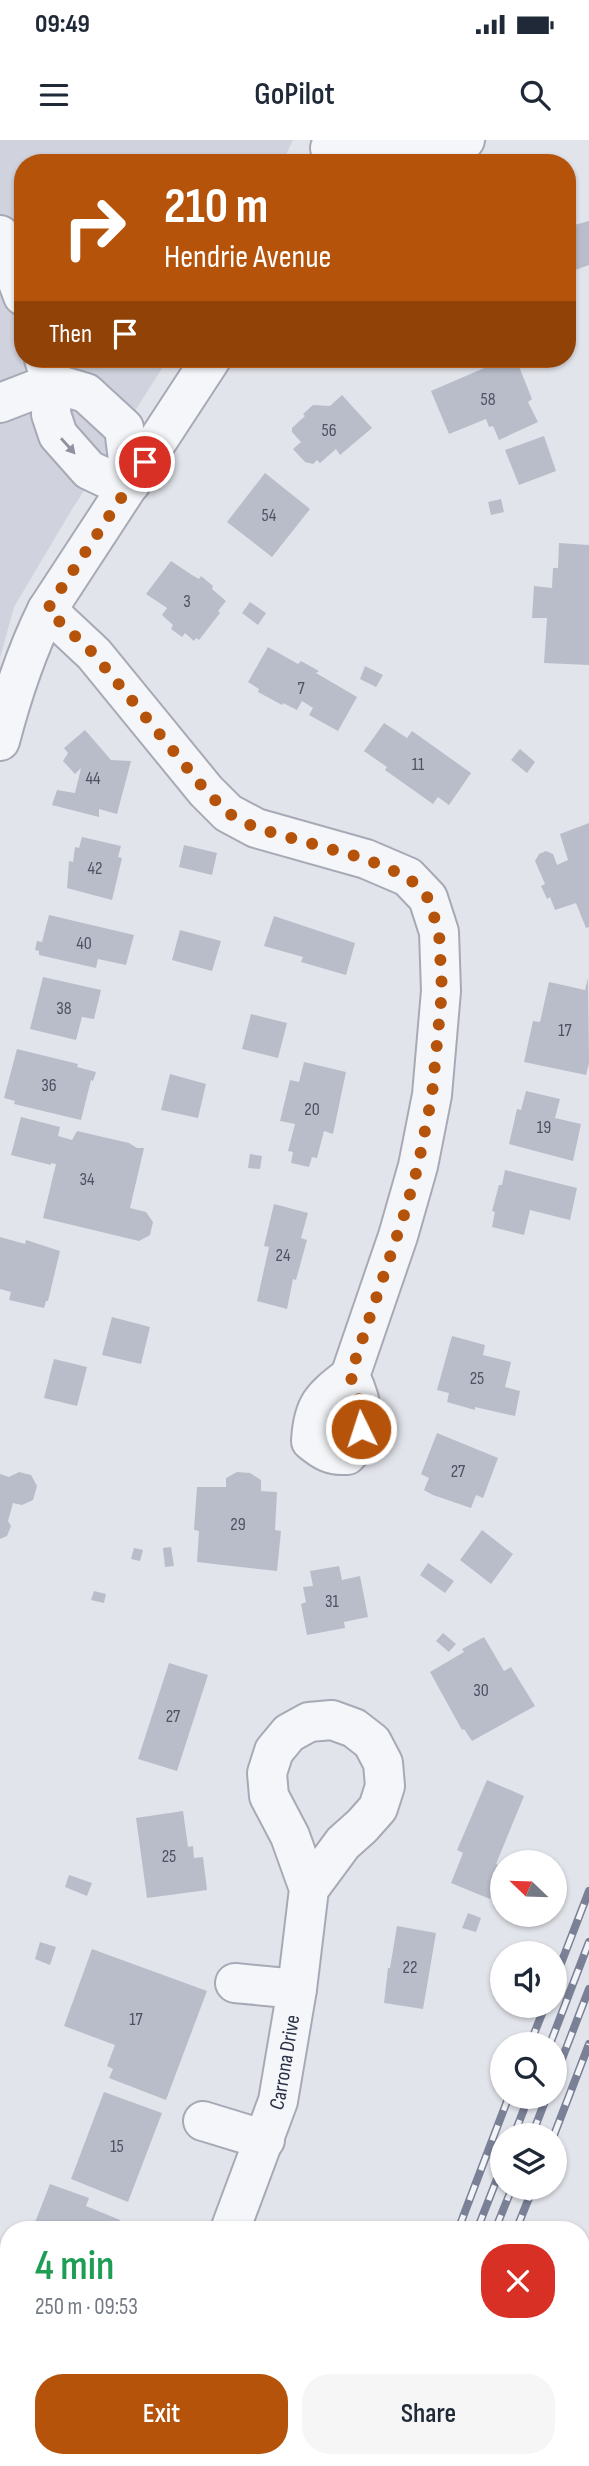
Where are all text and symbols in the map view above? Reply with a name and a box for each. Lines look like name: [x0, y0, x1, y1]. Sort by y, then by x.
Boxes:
text: 09:49: [35, 9, 90, 40]
text: GoPilot: [254, 75, 335, 114]
icon: menu: [35, 76, 73, 114]
icon: search: [516, 76, 554, 114]
text: 210 m: [164, 178, 268, 237]
icon: right: [49, 182, 140, 273]
text: Hendrie Avenue: [164, 238, 332, 277]
icon: arrive: [106, 315, 144, 353]
text: Then: [49, 319, 92, 350]
house number: 58: [480, 389, 496, 410]
house number: 56: [321, 420, 337, 441]
pin: [115, 432, 175, 492]
one-way arrow: [60, 437, 76, 455]
icon: arrive: [126, 443, 164, 481]
house number: 54: [262, 505, 277, 526]
house number: 3: [183, 591, 191, 612]
house number: 7: [297, 678, 305, 699]
house number: 11: [412, 754, 425, 775]
house number: 44: [85, 768, 101, 789]
house number: 42: [87, 858, 103, 879]
house number: 40: [76, 933, 92, 954]
house number: 38: [56, 998, 72, 1019]
house number: 17: [558, 1020, 573, 1041]
house number: 36: [41, 1075, 57, 1096]
house number: 20: [304, 1099, 320, 1120]
house number: 19: [537, 1117, 551, 1138]
house number: 34: [79, 1169, 95, 1190]
house number: 24: [276, 1245, 291, 1266]
house number: 25: [470, 1368, 484, 1389]
position arrow: [324, 1392, 398, 1466]
house number: 27: [451, 1461, 466, 1482]
house number: 29: [230, 1514, 246, 1535]
house number: 31: [325, 1591, 340, 1612]
house number: 30: [473, 1680, 489, 1701]
house number: 27: [166, 1706, 181, 1727]
house number: 25: [162, 1846, 176, 1867]
north arrow: [490, 1850, 567, 1927]
map controls: [490, 1850, 567, 2200]
button: sound: [490, 1941, 567, 2018]
house number: 22: [403, 1957, 417, 1978]
house number: 17: [129, 2009, 144, 2030]
street label: Carrona Drive: [263, 2013, 305, 2113]
button: search: [490, 2032, 567, 2109]
button: layers: [490, 2123, 567, 2200]
house number: 15: [110, 2136, 124, 2157]
text: 4 min: [35, 2241, 114, 2292]
button: close: [481, 2244, 555, 2318]
text: 250 m · 09:53: [35, 2293, 138, 2321]
button: Exit: [35, 2374, 288, 2454]
button: Share: [302, 2374, 555, 2454]

